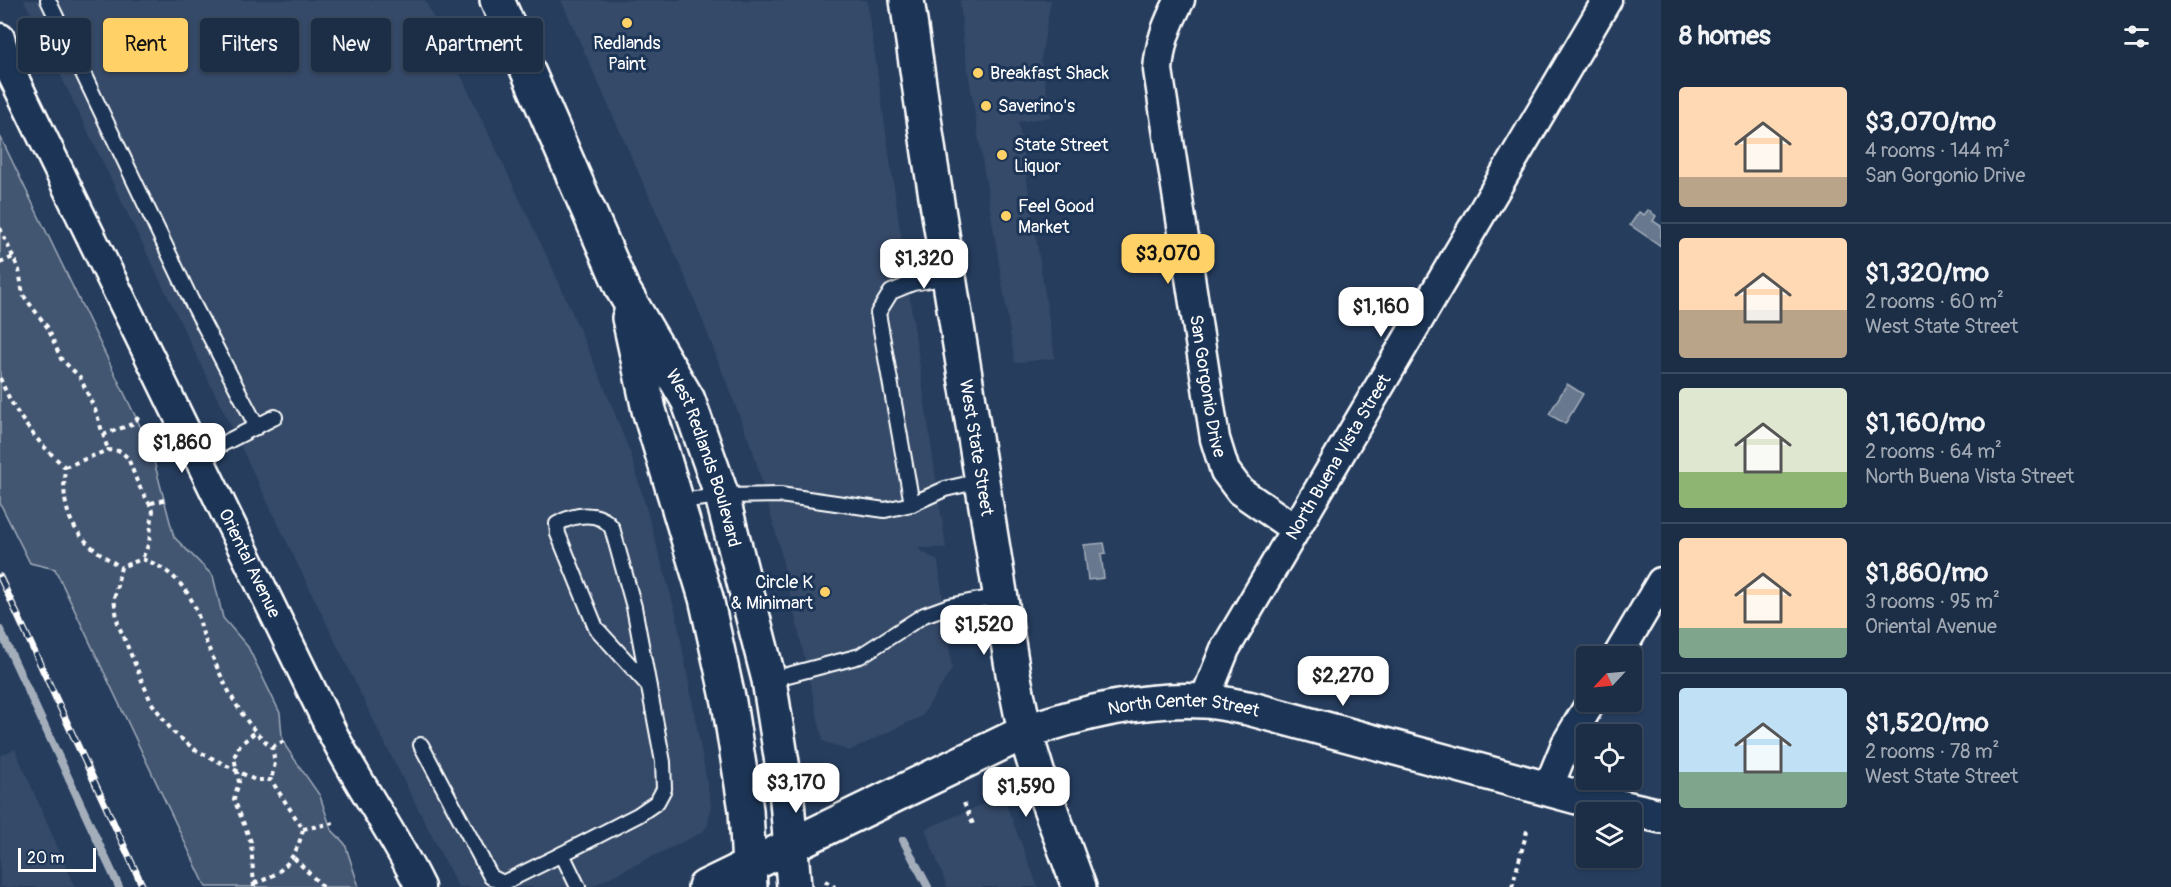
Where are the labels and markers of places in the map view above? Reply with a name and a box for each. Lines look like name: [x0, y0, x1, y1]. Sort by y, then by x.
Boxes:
marker: Redlands Paint: [620, 16, 634, 30]
place label: Redlands Paint: [593, 32, 661, 76]
place label: Breakfast Shack: [990, 62, 1110, 85]
marker: Breakfast Shack: [971, 66, 985, 80]
place label: Saverino's: [998, 95, 1075, 118]
marker: Saverino's: [979, 99, 993, 113]
place label: State Street Liquor: [1014, 134, 1109, 178]
marker: State Street Liquor: [995, 148, 1009, 162]
place label: Feel Good Market: [1018, 195, 1094, 239]
marker: Feel Good Market: [999, 209, 1013, 223]
pin: $3,070: [1119, 234, 1217, 285]
pin: $1,320: [875, 239, 973, 290]
pin: $1,160: [1332, 287, 1430, 338]
pin: $1,860: [133, 423, 231, 474]
place label: Circle K & Minimart: [731, 571, 814, 615]
marker: Circle K & Minimart: [818, 585, 832, 599]
pin: $1,520: [935, 605, 1033, 656]
pin: $2,270: [1294, 656, 1392, 707]
pin: $3,170: [747, 763, 845, 814]
pin: $1,590: [977, 767, 1075, 818]

